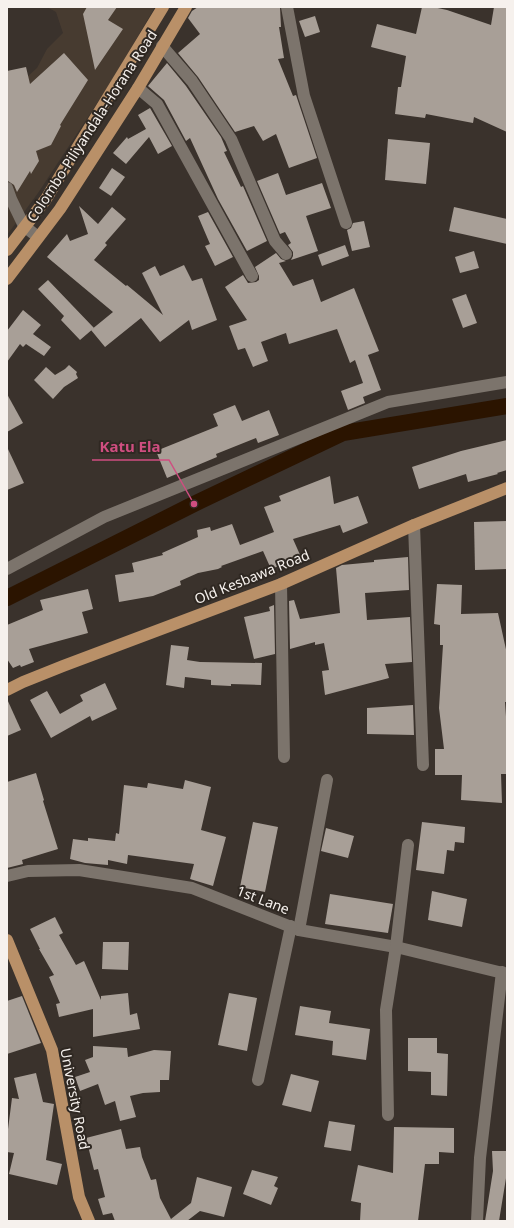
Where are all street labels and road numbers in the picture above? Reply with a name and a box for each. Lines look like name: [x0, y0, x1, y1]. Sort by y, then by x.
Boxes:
street label: Colombo-Piliyandala-Horana Road: [22, 26, 161, 225]
street label: Old Kesbawa Road: [191, 545, 312, 608]
street label: 1st Lane: [234, 881, 292, 918]
street label: University Road: [56, 1046, 95, 1151]

